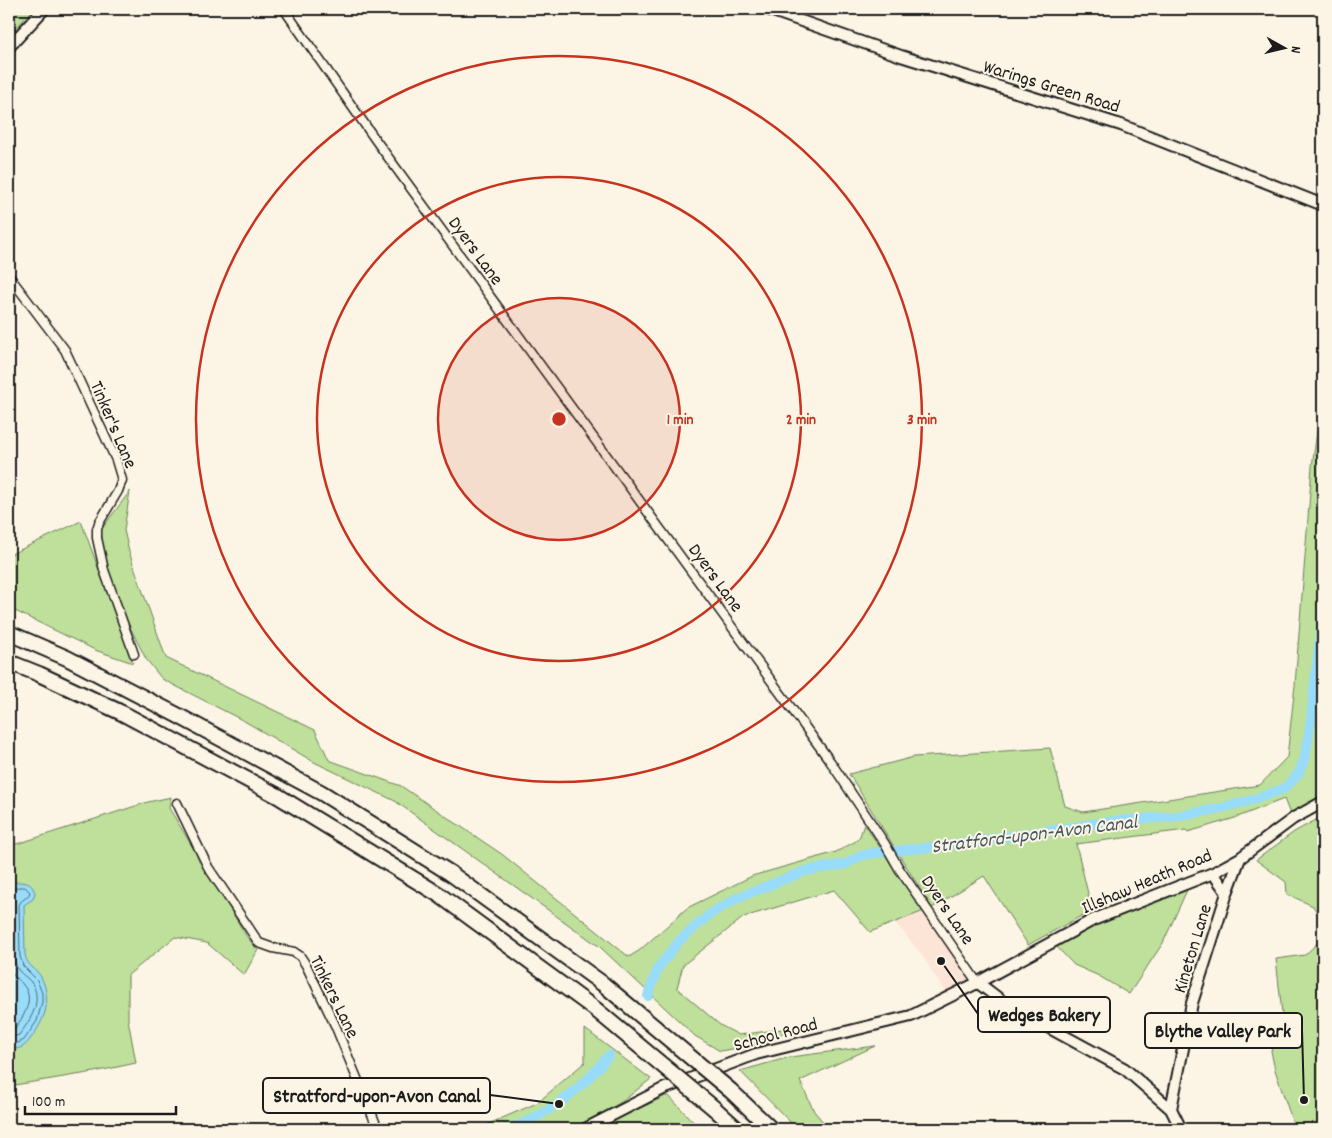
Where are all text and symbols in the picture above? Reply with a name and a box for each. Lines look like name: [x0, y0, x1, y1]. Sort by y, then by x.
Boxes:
north arrow: [1260, 22, 1310, 72]
text: N: [1284, 45, 1305, 54]
street label: Warings Green Road: [979, 55, 1123, 122]
street label: Dyers Lane: [440, 212, 508, 292]
street label: Tinker's Lane: [81, 377, 142, 473]
centre of rings: [550, 410, 568, 428]
text: 1 min: [667, 410, 693, 432]
text: 2 min: [786, 410, 816, 432]
text: 3 min: [907, 410, 937, 432]
street label: Dyers Lane: [680, 539, 748, 619]
water label: Stratford-upon-Avon Canal: [930, 809, 1141, 863]
street label: Illshaw Heath Road: [1078, 843, 1217, 923]
street label: Dyers Lane: [913, 871, 979, 951]
street label: Kineton Lane: [1168, 901, 1221, 997]
street label: Tinkers Lane: [301, 952, 365, 1044]
callout: Wedges Bakery: [978, 997, 1110, 1032]
text: Wedges Bakery: [988, 1003, 1101, 1031]
street label: School Road: [731, 1012, 821, 1061]
callout: Blythe Valley Park: [1145, 1013, 1302, 1048]
text: Blythe Valley Park: [1155, 1019, 1291, 1047]
callout: Stratford-upon-Avon Canal: [263, 1078, 490, 1113]
scale bar: [25, 1083, 176, 1115]
text: Stratford-upon-Avon Canal: [273, 1084, 481, 1112]
text: 100 m: [32, 1092, 65, 1114]

